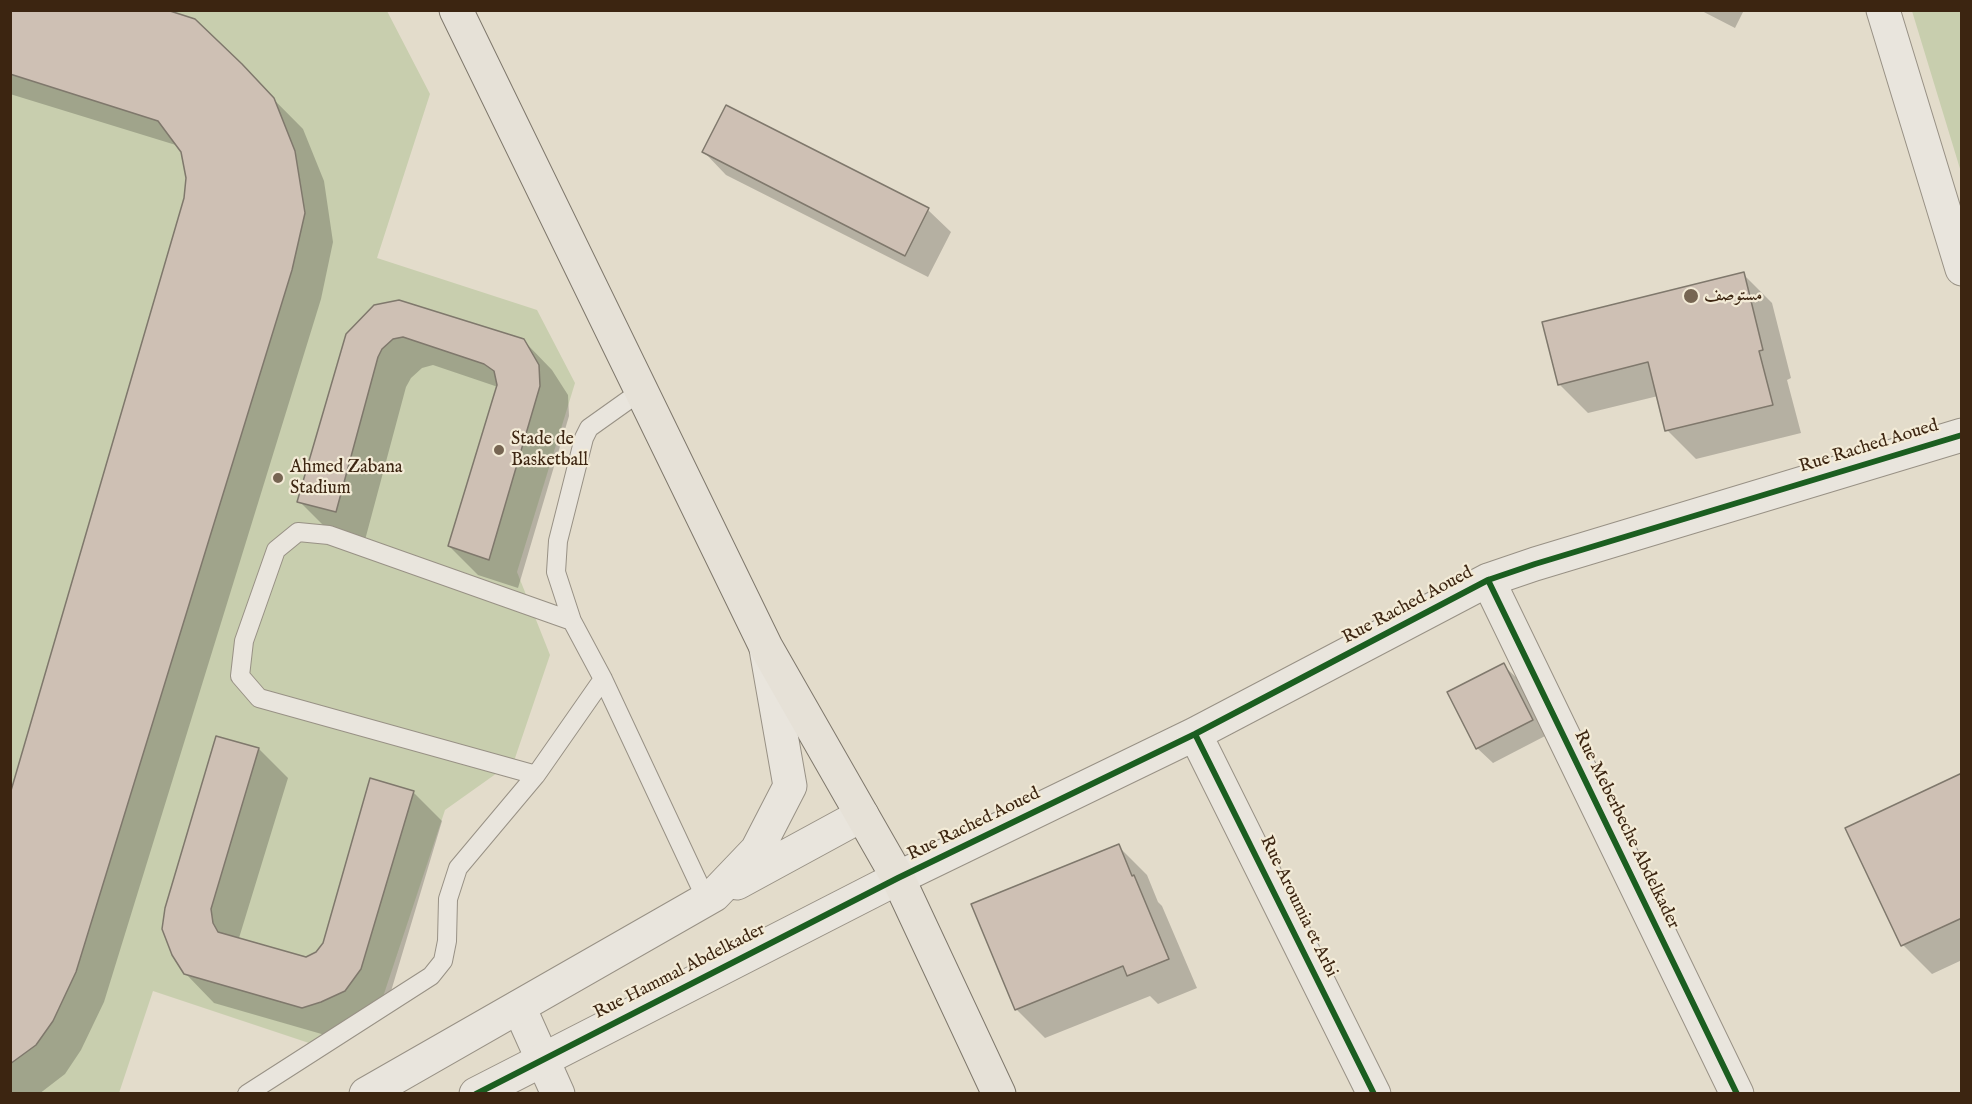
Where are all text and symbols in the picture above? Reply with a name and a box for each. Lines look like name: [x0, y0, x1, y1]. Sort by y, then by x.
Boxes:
place label: مستوصف: [1704, 285, 1762, 307]
marker: مستوصف: [1682, 287, 1700, 305]
street label: Rue Rached Aoued: [1797, 416, 1941, 478]
place label: Stade de Basketball: [511, 429, 588, 472]
marker: Stade de Basketball: [492, 443, 506, 457]
place label: Ahmed Zabana Stadium: [290, 457, 403, 500]
marker: Ahmed Zabana Stadium: [271, 471, 285, 485]
street label: Rue Rached Aoued: [1339, 563, 1477, 649]
street label: Rue Meberbeche Abdelkader: [1568, 727, 1684, 933]
street label: Rue Rached Aoued: [904, 784, 1044, 866]
street label: Rue Aroumia et Arbi: [1254, 833, 1342, 981]
street label: Rue Hammal Abdelkader: [591, 919, 769, 1025]

